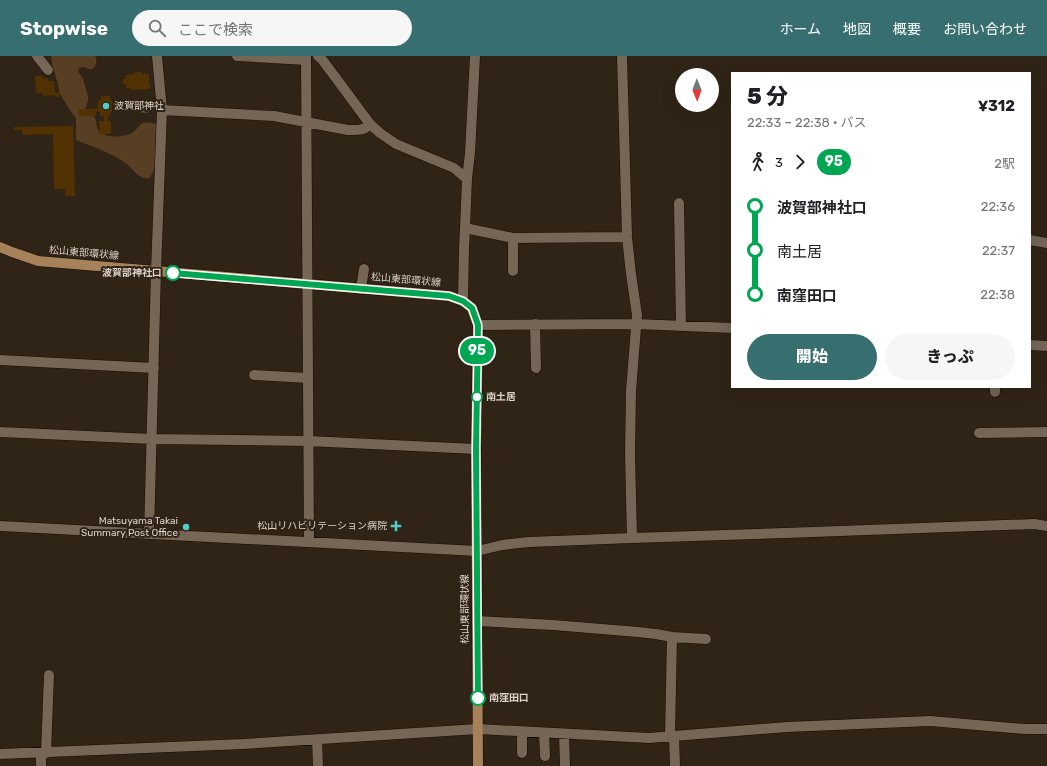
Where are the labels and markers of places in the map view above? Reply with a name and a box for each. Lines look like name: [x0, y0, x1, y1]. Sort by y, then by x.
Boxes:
place label: 波賀部神社: [114, 100, 164, 112]
marker: 波賀部神社: [101, 101, 111, 111]
marker: 波賀部神社口: [165, 265, 181, 281]
place label: 波賀部神社口: [102, 267, 162, 279]
marker: 南土居: [471, 391, 483, 403]
place label: 南土居: [486, 391, 516, 403]
place label: Matsuyama Takai Summary Post Office: [81, 515, 178, 539]
place label: 松山リハビリテーション病院: [257, 520, 387, 532]
marker: 松山リハビリテーション病院: [390, 520, 402, 532]
marker: Matsuyama Takai Summary Post Office: [181, 522, 191, 532]
marker: 南窪田口: [470, 690, 486, 706]
place label: 南窪田口: [489, 692, 529, 704]

